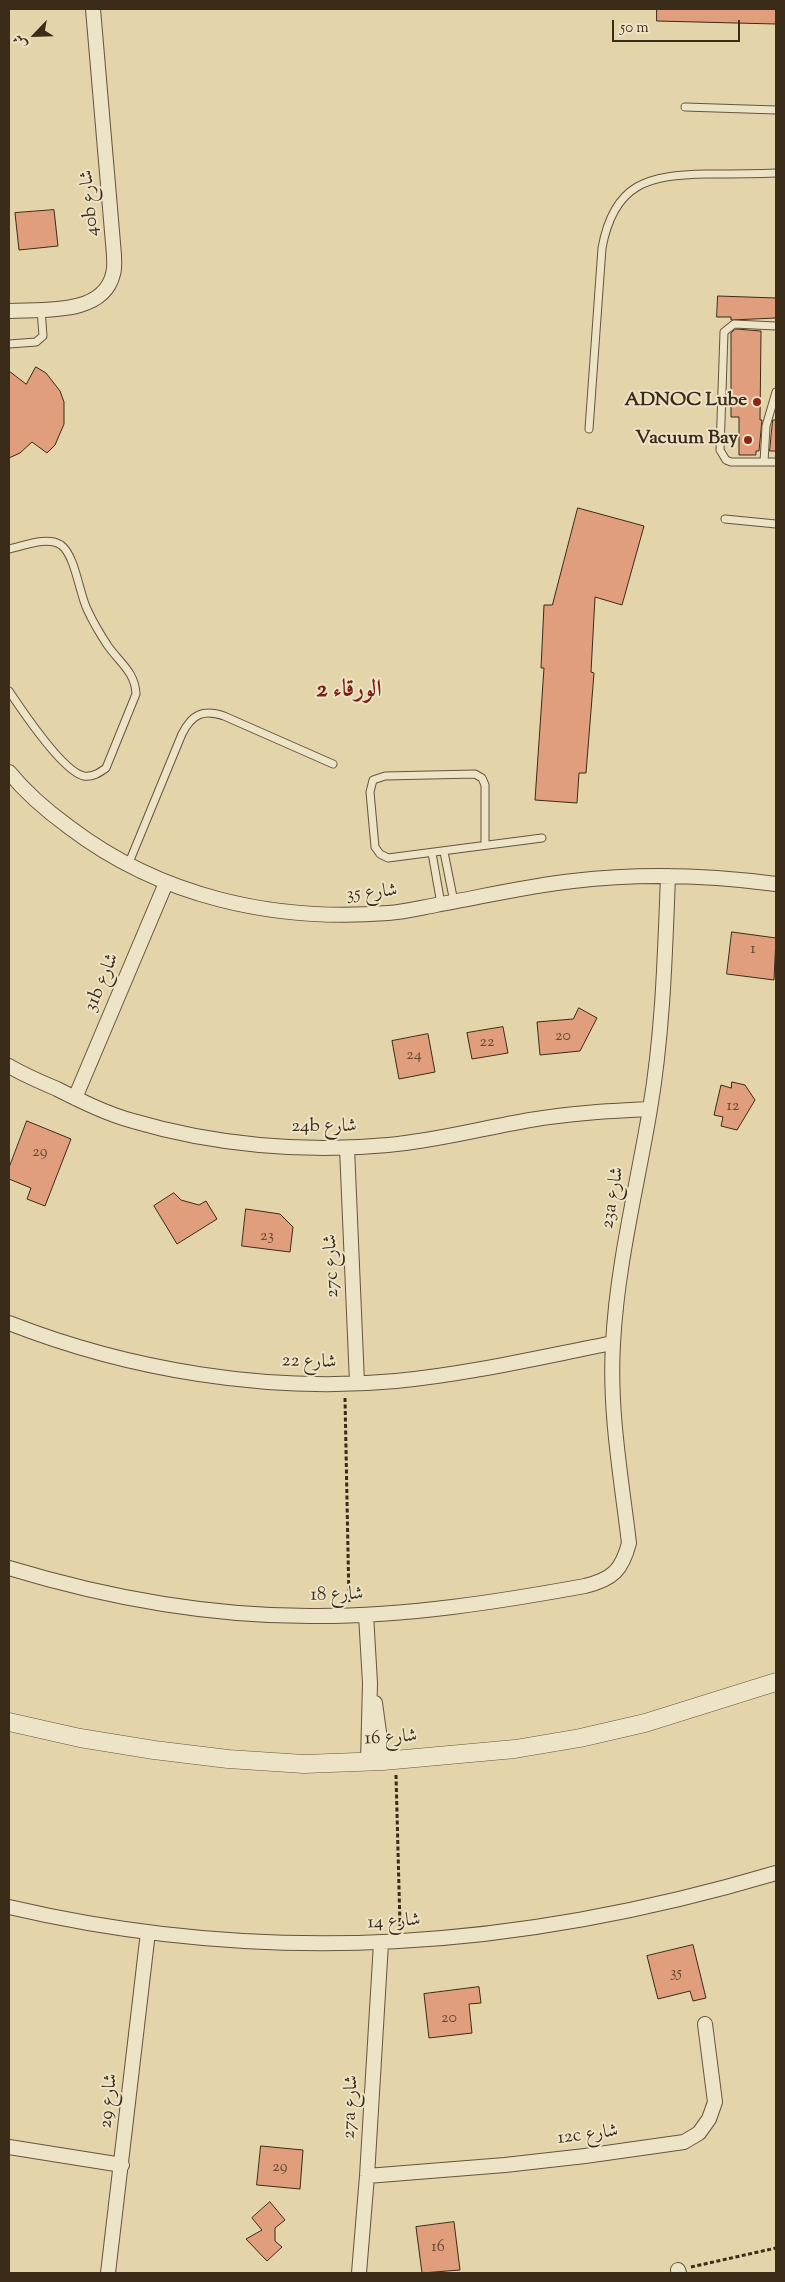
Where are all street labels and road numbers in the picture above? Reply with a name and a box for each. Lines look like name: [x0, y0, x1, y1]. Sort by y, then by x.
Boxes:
street label: 40b شارع: [77, 169, 105, 237]
street label: شارع 35: [346, 880, 398, 908]
street label: 31b شارع: [81, 950, 125, 1016]
street label: 24b شارع: [291, 1117, 357, 1139]
street label: 23a شارع: [597, 1165, 631, 1231]
street label: 27c شارع: [320, 1234, 346, 1298]
street label: شارع 22: [281, 1351, 337, 1375]
street label: شارع 18: [310, 1584, 364, 1608]
street label: شارع 16: [364, 1726, 418, 1752]
street label: شارع 14: [367, 1910, 421, 1936]
street label: شارع 29: [96, 2072, 124, 2130]
street label: 27a شارع: [339, 2074, 365, 2140]
street label: 12c شارع: [556, 2121, 620, 2151]

